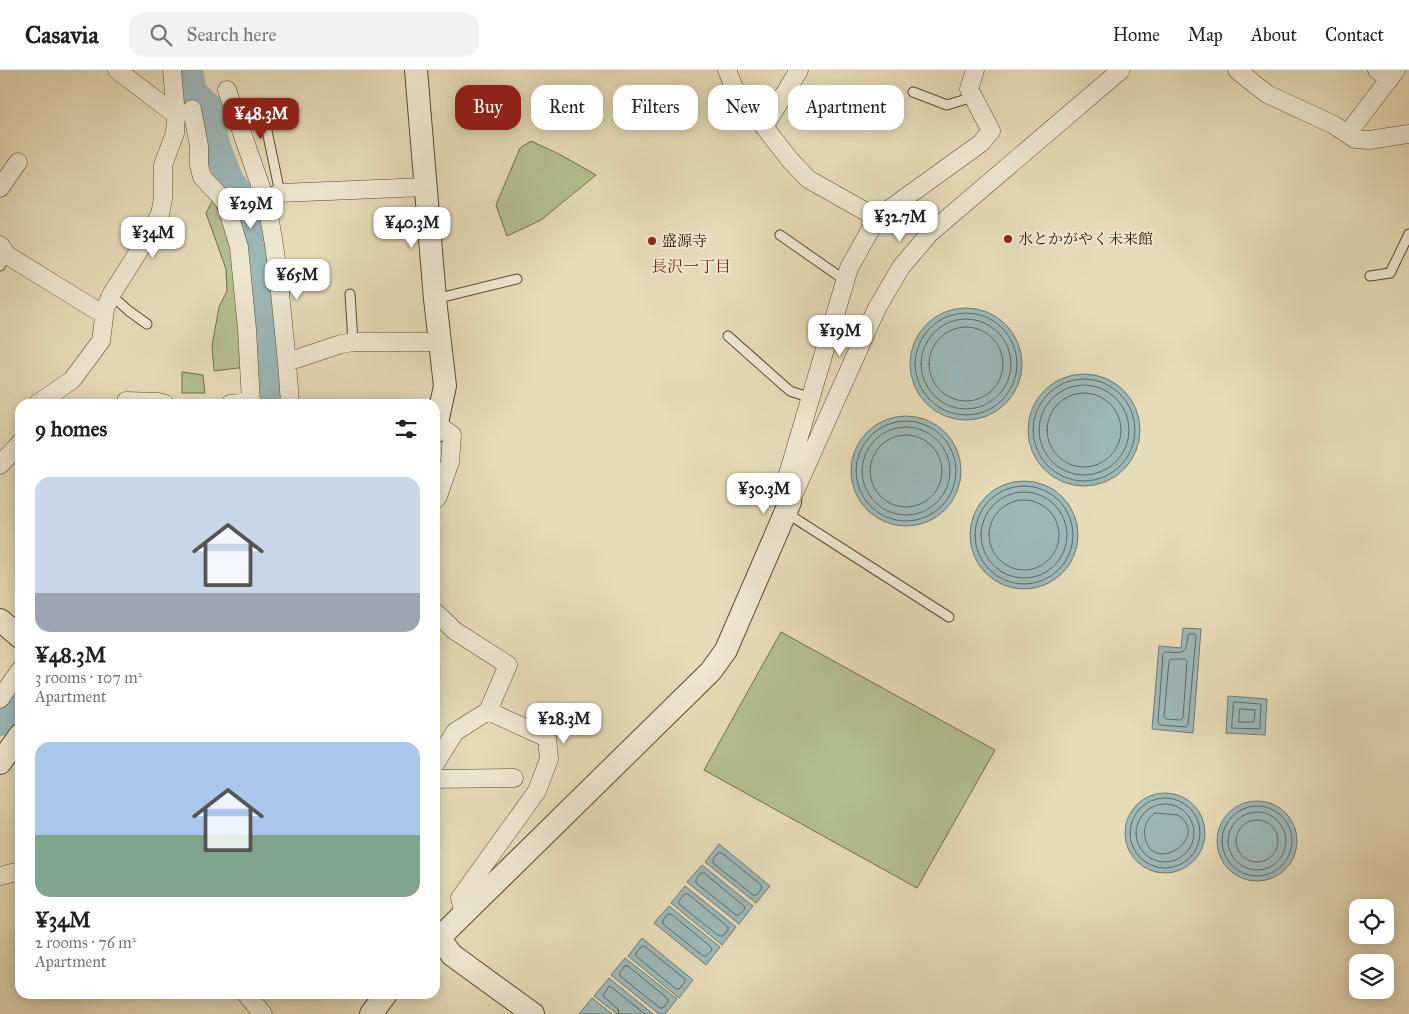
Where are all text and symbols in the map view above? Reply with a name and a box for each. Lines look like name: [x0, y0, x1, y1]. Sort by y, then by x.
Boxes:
search box: [129, 12, 479, 57]
text: Casavia: [25, 20, 99, 50]
icon: search: [147, 21, 175, 49]
text: Search here: [187, 23, 276, 46]
text: Home: [1113, 24, 1160, 46]
text: Map: [1188, 24, 1223, 46]
text: About: [1251, 24, 1297, 46]
text: Contact: [1325, 24, 1384, 46]
chip: Buy: [455, 85, 521, 130]
chip: Rent: [531, 85, 603, 130]
chip: Filters: [613, 85, 698, 130]
chip: New: [708, 85, 778, 130]
chip: Apartment: [788, 85, 904, 130]
pin: ¥48.3M: [220, 98, 302, 140]
text: ¥48.3M: [234, 104, 288, 123]
pin: ¥29M: [221, 188, 281, 230]
text: ¥29M: [229, 194, 273, 213]
pin: ¥32.7M: [859, 200, 941, 243]
pin: ¥40.3M: [371, 206, 453, 249]
text: ¥32.7M: [874, 207, 926, 226]
text: ¥40.3M: [385, 213, 439, 232]
pin: ¥34M: [123, 216, 183, 259]
text: ¥34M: [132, 223, 174, 242]
place label: 水とかがやく未来館: [1018, 230, 1153, 248]
place label: 盛源寺: [662, 232, 707, 250]
marker: 水とかがやく未来館: [1002, 233, 1014, 245]
marker: 盛源寺: [646, 235, 658, 247]
district label: 長沢一丁目: [651, 257, 731, 276]
pin: ¥65M: [267, 258, 327, 301]
text: ¥65M: [276, 265, 318, 284]
pin: ¥19M: [810, 314, 870, 357]
text: ¥19M: [819, 321, 861, 340]
icon: filters: [392, 415, 420, 443]
text: 9 homes: [35, 416, 107, 442]
pin: ¥30.3M: [723, 472, 805, 515]
text: ¥30.3M: [738, 479, 790, 498]
icon: home: [183, 510, 273, 600]
text: ¥48.3M: [35, 642, 106, 668]
text: 3 rooms · 107 m²: [35, 668, 142, 687]
text: Apartment: [35, 687, 107, 706]
pin: ¥28.3M: [523, 702, 605, 745]
text: ¥28.3M: [537, 709, 591, 728]
icon: home: [183, 775, 273, 865]
map controls: [1349, 899, 1394, 999]
button: locate: [1349, 899, 1394, 944]
text: ¥34M: [35, 907, 91, 933]
text: 2 rooms · 76 m²: [35, 933, 136, 952]
text: Apartment: [35, 952, 107, 971]
button: layers: [1349, 954, 1394, 999]

